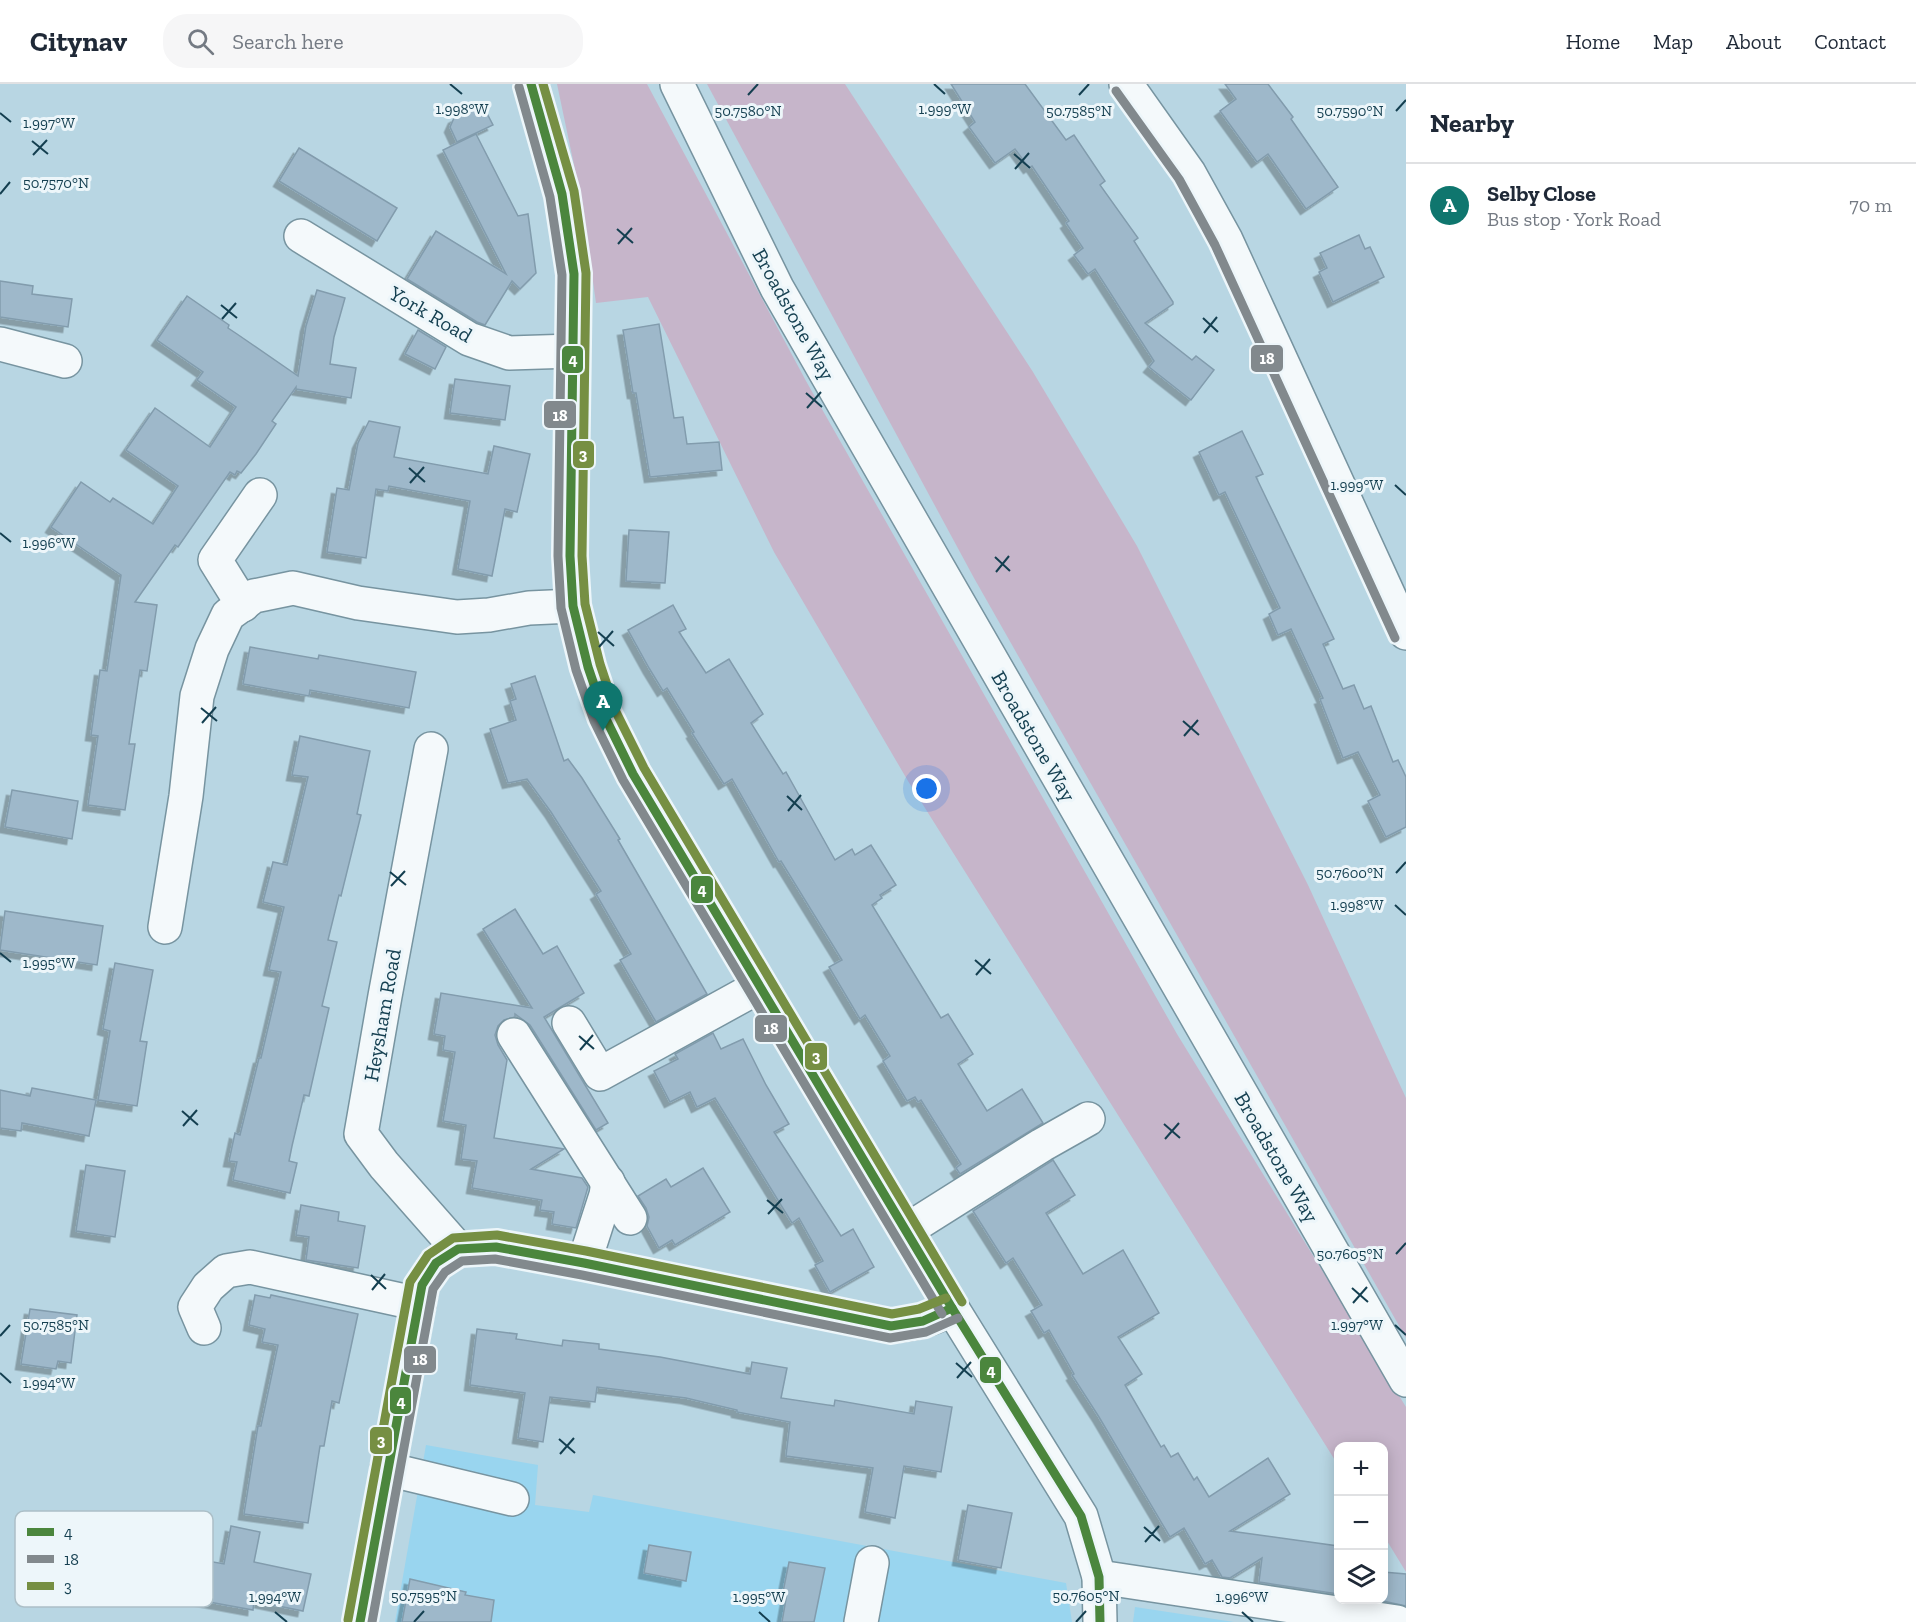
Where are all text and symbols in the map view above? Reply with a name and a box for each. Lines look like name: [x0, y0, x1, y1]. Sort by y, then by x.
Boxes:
search box: [163, 14, 583, 68]
text: Citynav: [30, 25, 127, 58]
icon: search: [184, 25, 217, 58]
text: Search here: [232, 28, 344, 55]
text: Home: [1566, 29, 1620, 54]
text: Map: [1653, 29, 1693, 54]
text: About: [1726, 29, 1781, 54]
text: Contact: [1814, 29, 1886, 54]
text: 1.998°W: [436, 100, 488, 118]
text: 1.999°W: [919, 100, 971, 118]
text: 50.7580°N: [714, 102, 782, 120]
text: 50.7585°N: [1046, 102, 1112, 120]
text: 50.7590°N: [1317, 102, 1383, 120]
text: Nearby: [1430, 107, 1514, 139]
text: 1.997°W: [23, 114, 75, 132]
text: 50.7570°N: [23, 174, 89, 192]
text: Selby Close: [1487, 180, 1596, 207]
text: A: [1443, 193, 1456, 217]
text: 70 m: [1849, 193, 1892, 217]
text: Bus stop · York Road: [1487, 207, 1661, 231]
street label: Broadstone Way: [747, 244, 841, 384]
street label: York Road: [384, 280, 477, 348]
line badge: 18: [1250, 344, 1284, 373]
line badge: 4: [561, 345, 584, 374]
text: 18: [1259, 349, 1275, 368]
text: 4: [568, 350, 578, 369]
line badge: 18: [543, 400, 577, 429]
text: 18: [552, 406, 568, 425]
line badge: 3: [572, 440, 595, 469]
text: 3: [579, 445, 588, 464]
text: 1.999°W: [1331, 476, 1383, 494]
text: 1.996°W: [23, 534, 75, 552]
street label: Broadstone Way: [986, 666, 1082, 806]
pin: A: [584, 682, 622, 731]
your location: [912, 774, 941, 803]
text: 50.7600°N: [1316, 864, 1384, 882]
line badge: 4: [690, 875, 714, 904]
text: 4: [697, 880, 707, 899]
text: 1.998°W: [1331, 896, 1383, 914]
street label: Heysham Road: [358, 946, 406, 1083]
text: 1.995°W: [23, 954, 75, 972]
line badge: 18: [754, 1014, 788, 1043]
text: 18: [763, 1019, 779, 1038]
line badge: 3: [804, 1042, 828, 1071]
text: 3: [812, 1047, 821, 1066]
street label: Broadstone Way: [1229, 1087, 1325, 1227]
text: 50.7605°N: [1317, 1245, 1383, 1263]
text: 50.7585°N: [23, 1316, 89, 1334]
text: 1.997°W: [1331, 1316, 1383, 1334]
line badge: 18: [403, 1345, 437, 1374]
text: 18: [412, 1350, 428, 1369]
line badge: 4: [979, 1356, 1002, 1384]
text: 4: [986, 1361, 996, 1380]
text: 1.994°W: [23, 1374, 75, 1392]
line badge: 4: [389, 1386, 412, 1415]
text: 4: [396, 1392, 406, 1411]
line badge: 3: [369, 1426, 393, 1455]
text: 3: [377, 1431, 386, 1450]
map controls: [1334, 1442, 1388, 1604]
button: +: [1334, 1442, 1388, 1496]
button: −: [1334, 1496, 1388, 1550]
legend: [15, 1511, 213, 1607]
text: 4: [64, 1523, 73, 1542]
text: 18: [64, 1550, 79, 1569]
button: layers: [1334, 1550, 1388, 1604]
text: 3: [64, 1577, 72, 1596]
text: 50.7595°N: [391, 1587, 457, 1605]
text: 50.7605°N: [1053, 1587, 1119, 1605]
text: 1.994°W: [249, 1588, 301, 1606]
text: 1.995°W: [733, 1588, 785, 1606]
text: 1.996°W: [1216, 1588, 1268, 1606]

